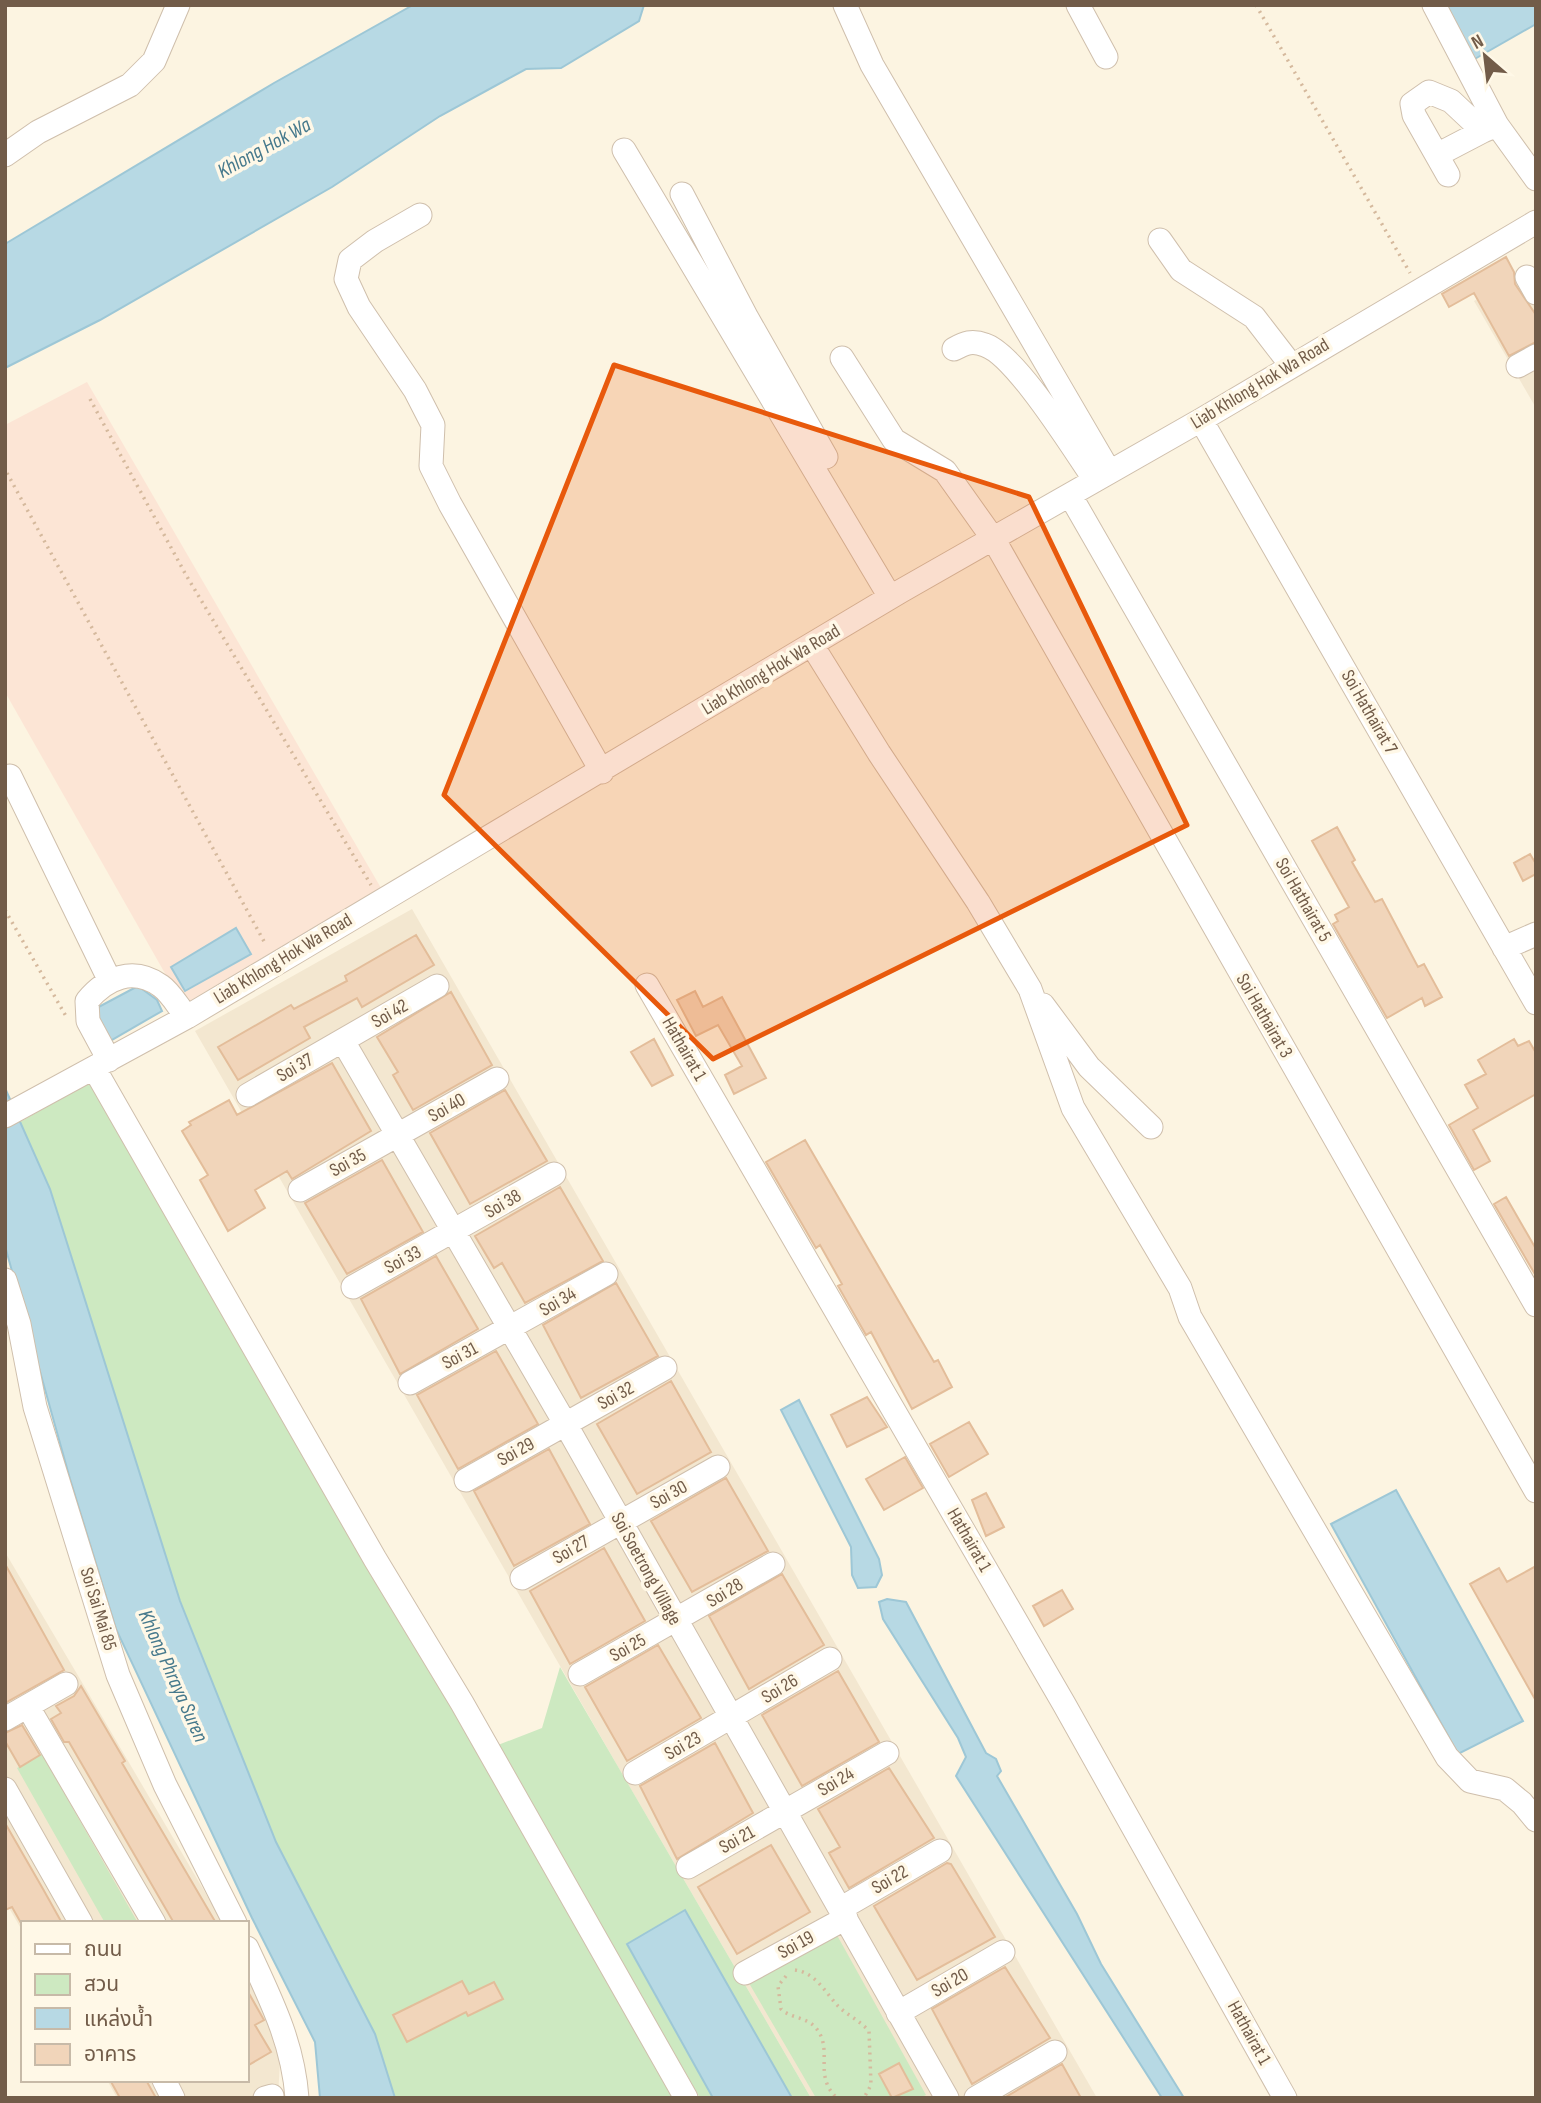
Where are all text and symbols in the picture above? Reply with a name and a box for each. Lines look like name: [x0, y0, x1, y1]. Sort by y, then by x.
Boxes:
north arrow: [1450, 21, 1520, 91]
text: N: [1468, 30, 1488, 55]
water label: Khlong Hok Wa: [213, 112, 315, 184]
street label: Liab Khlong Hok Wa Road: [1187, 334, 1333, 434]
street label: Liab Khlong Hok Wa Road: [698, 620, 844, 720]
street label: Soi Hathairat 7: [1336, 666, 1402, 758]
street label: Soi Hathairat 5: [1270, 854, 1336, 946]
street label: Liab Khlong Hok Wa Road: [210, 909, 356, 1009]
street label: Soi Hathairat 3: [1231, 970, 1297, 1062]
street label: Soi 42: [368, 994, 412, 1034]
street label: Hathairat 1: [657, 1013, 712, 1085]
street label: Soi 37: [273, 1048, 318, 1087]
street label: Soi 40: [424, 1088, 470, 1128]
street label: Soi 35: [326, 1144, 370, 1182]
street label: Soi 38: [480, 1184, 526, 1224]
street label: Soi 33: [381, 1241, 425, 1279]
street label: Soi 34: [536, 1282, 580, 1322]
street label: Soi 31: [438, 1337, 482, 1375]
street label: Soi 32: [594, 1377, 638, 1415]
street label: Soi 29: [493, 1433, 539, 1471]
street label: Soi 30: [646, 1475, 692, 1515]
street label: Hathairat 1: [942, 1504, 997, 1576]
street label: Soi Soetrong Village: [606, 1509, 686, 1629]
street label: Soi 27: [549, 1530, 594, 1569]
street label: Soi Sai Mai 85: [74, 1565, 122, 1653]
street label: Soi 28: [702, 1573, 748, 1613]
water label: Khlong Phraya Suren: [133, 1606, 213, 1746]
street label: Soi 25: [606, 1629, 650, 1667]
street label: Soi 26: [757, 1669, 803, 1709]
street label: Soi 23: [661, 1726, 705, 1766]
street label: Soi 24: [814, 1762, 858, 1802]
street label: Soi 21: [715, 1821, 759, 1859]
street label: Soi 22: [868, 1860, 912, 1900]
legend: [21, 1921, 248, 2082]
street label: Soi 19: [774, 1926, 818, 1964]
text: ถนน: [84, 1937, 122, 1962]
street label: Soi 20: [927, 1963, 973, 2003]
text: สวน: [84, 1972, 119, 1997]
street label: Hathairat 1: [1222, 1997, 1276, 2069]
text: แหล่งน้ำ: [84, 2004, 153, 2032]
text: อาคาร: [84, 2042, 136, 2067]

